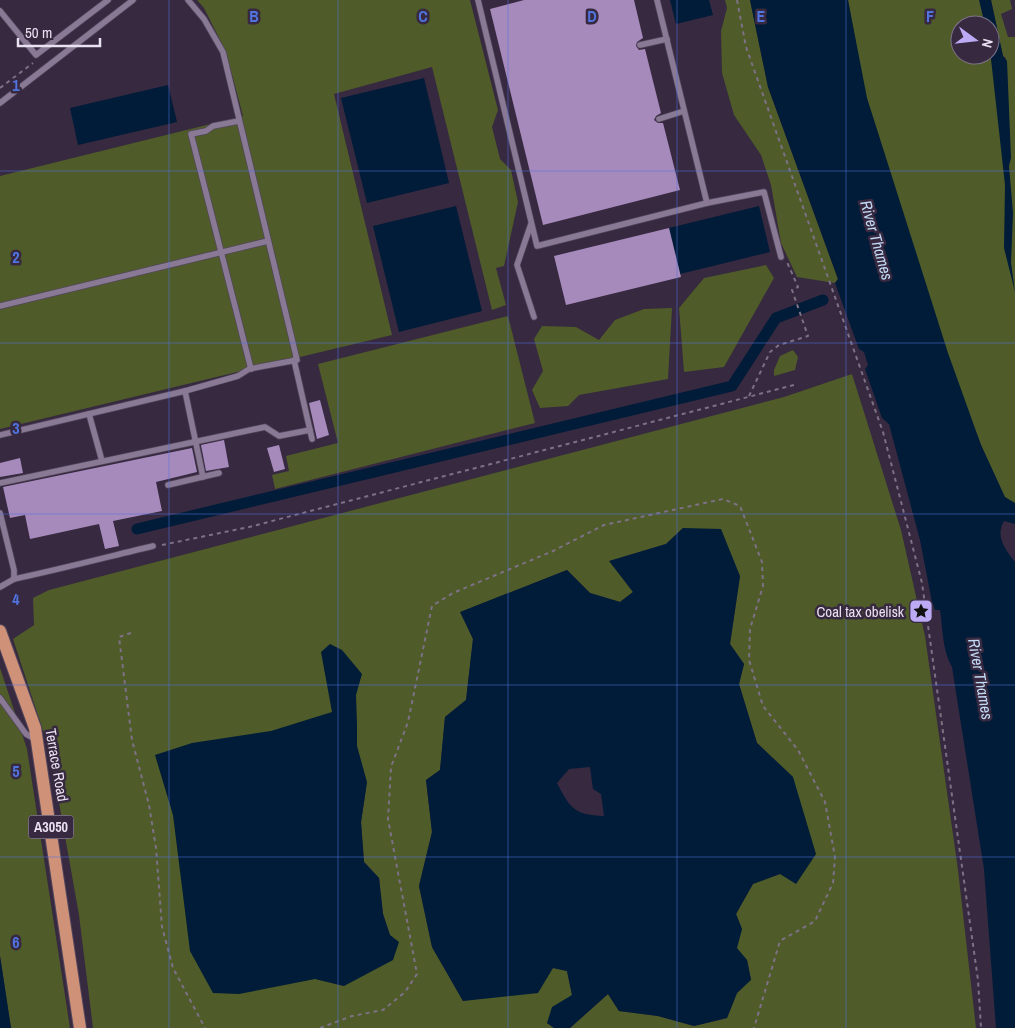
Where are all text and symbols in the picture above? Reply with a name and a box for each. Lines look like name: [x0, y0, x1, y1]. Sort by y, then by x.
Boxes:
text: B: [249, 5, 259, 27]
text: C: [418, 5, 428, 27]
text: D: [587, 5, 597, 27]
text: E: [757, 5, 766, 27]
text: F: [926, 5, 934, 27]
scale bar: [18, 15, 100, 47]
north arrow: [950, 15, 1000, 65]
text: 50 m: [25, 22, 52, 43]
text: N: [978, 37, 997, 50]
text: 1: [12, 74, 20, 96]
water label: River Thames: [855, 198, 899, 283]
text: 2: [12, 246, 20, 268]
text: 3: [12, 417, 20, 439]
text: 4: [12, 588, 20, 610]
place icon: Coal tax obelisk: [908, 598, 934, 624]
place label: Coal tax obelisk: [816, 601, 905, 622]
water label: River Thames: [963, 637, 999, 722]
street label: Terrace Road: [40, 727, 74, 803]
text: 5: [12, 760, 20, 782]
road number: A3050: [28, 816, 74, 839]
text: 6: [12, 931, 20, 953]

